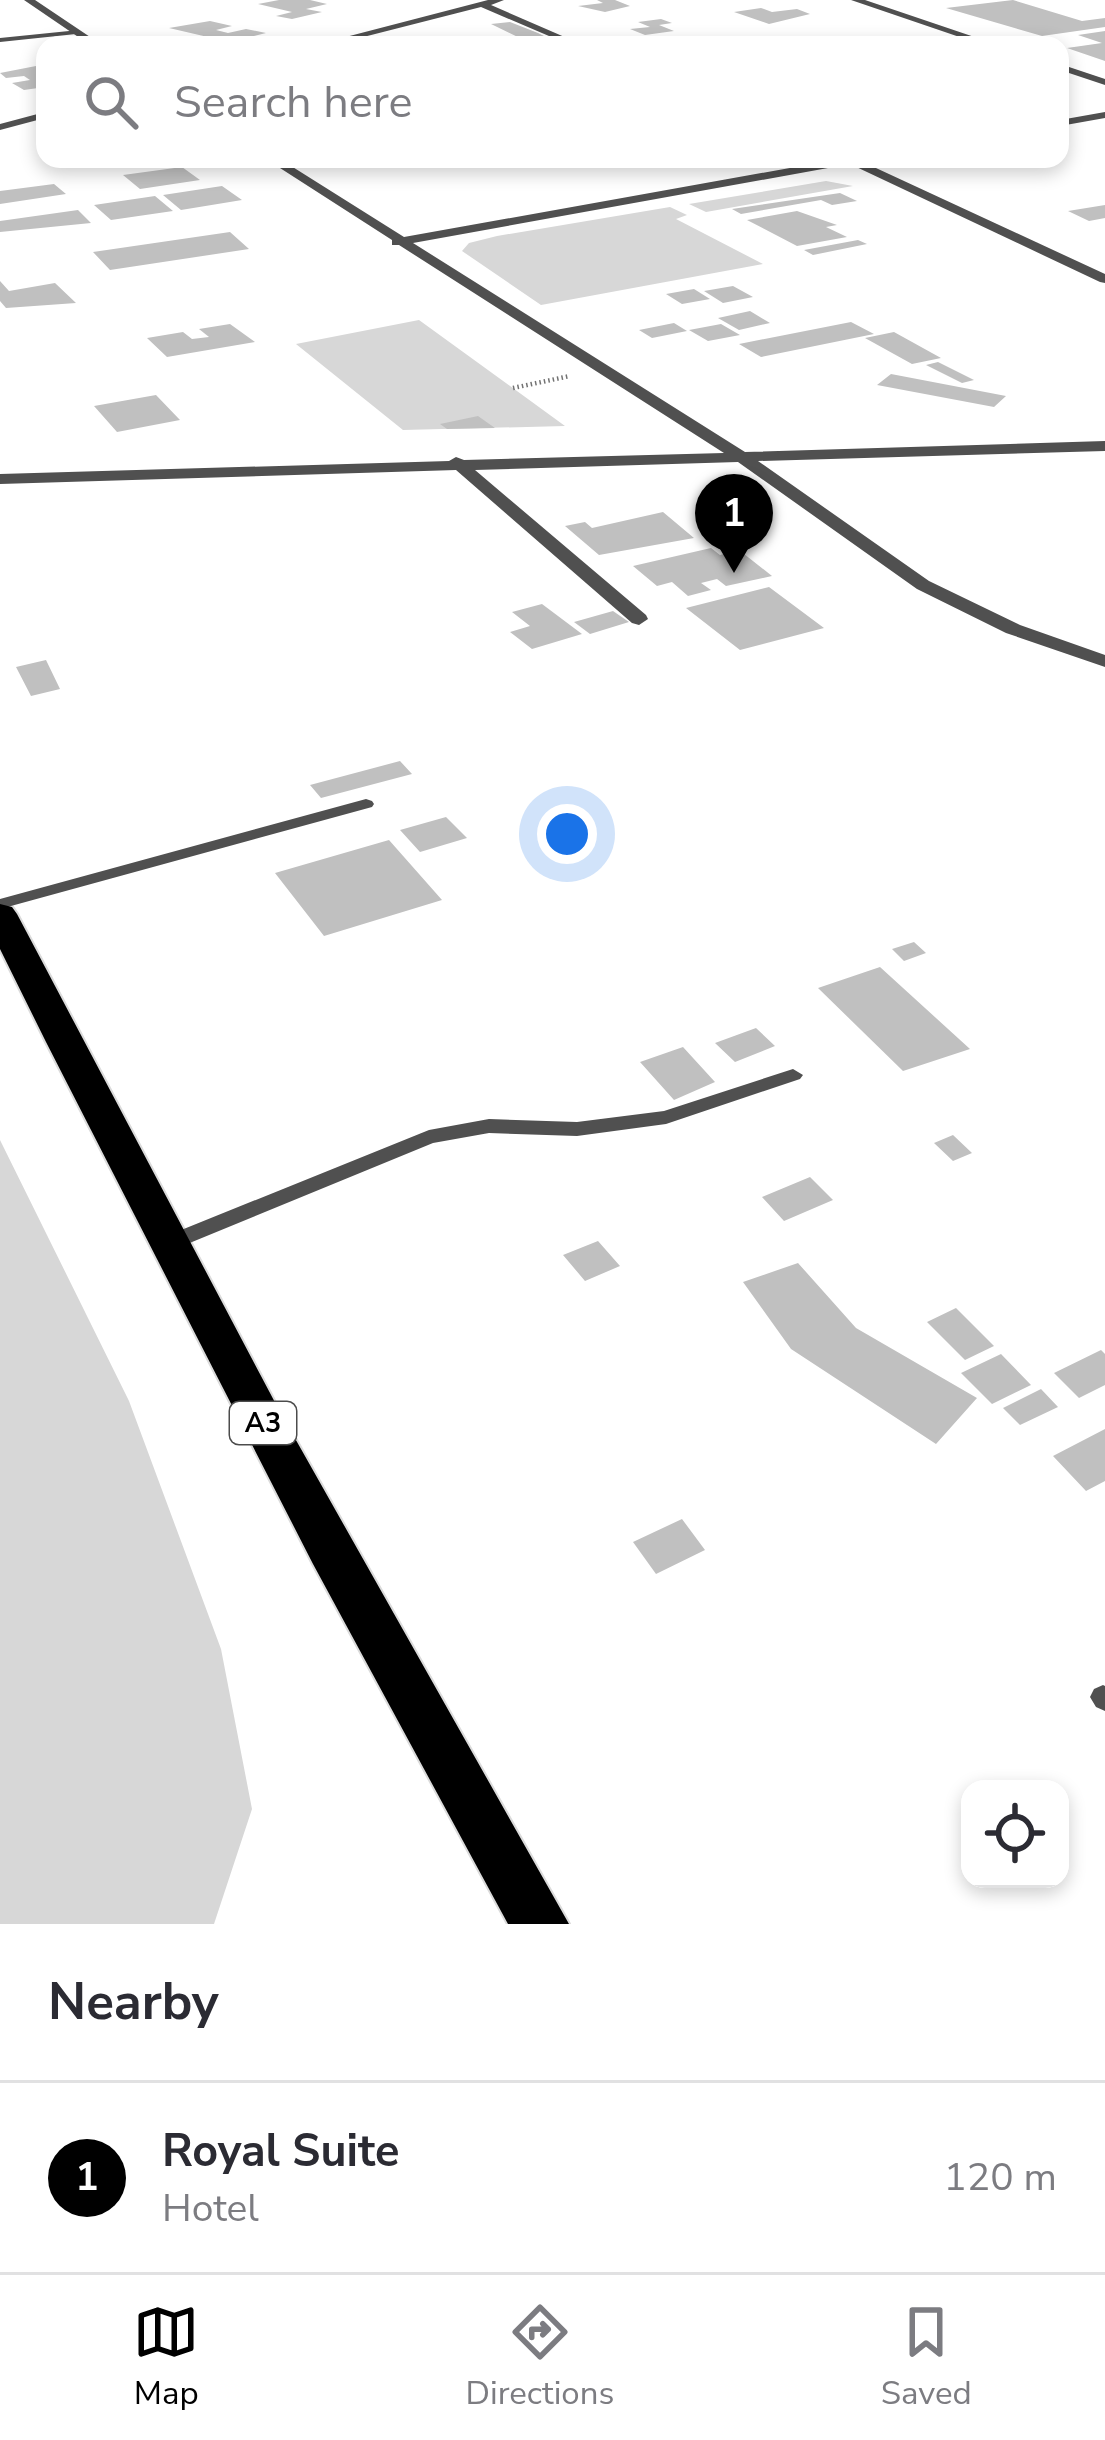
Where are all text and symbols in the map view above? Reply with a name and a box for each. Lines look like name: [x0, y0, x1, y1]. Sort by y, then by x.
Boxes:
search box: [36, 36, 1069, 168]
icon: search: [78, 69, 144, 135]
text: Search here: [174, 72, 413, 133]
pin: 1: [695, 474, 773, 573]
your location: [537, 804, 597, 864]
road number: A3: [230, 1402, 296, 1444]
map controls: [961, 1780, 1069, 1888]
button: locate: [961, 1780, 1069, 1888]
text: Nearby: [48, 1967, 219, 2037]
text: Royal Suite: [162, 2121, 399, 2182]
text: 1: [75, 2151, 99, 2204]
text: 120 m: [943, 2151, 1057, 2204]
text: Hotel: [162, 2182, 259, 2235]
tab: Map: [133, 2299, 199, 2416]
tab: Directions: [466, 2299, 614, 2416]
tab: Saved: [881, 2299, 972, 2416]

